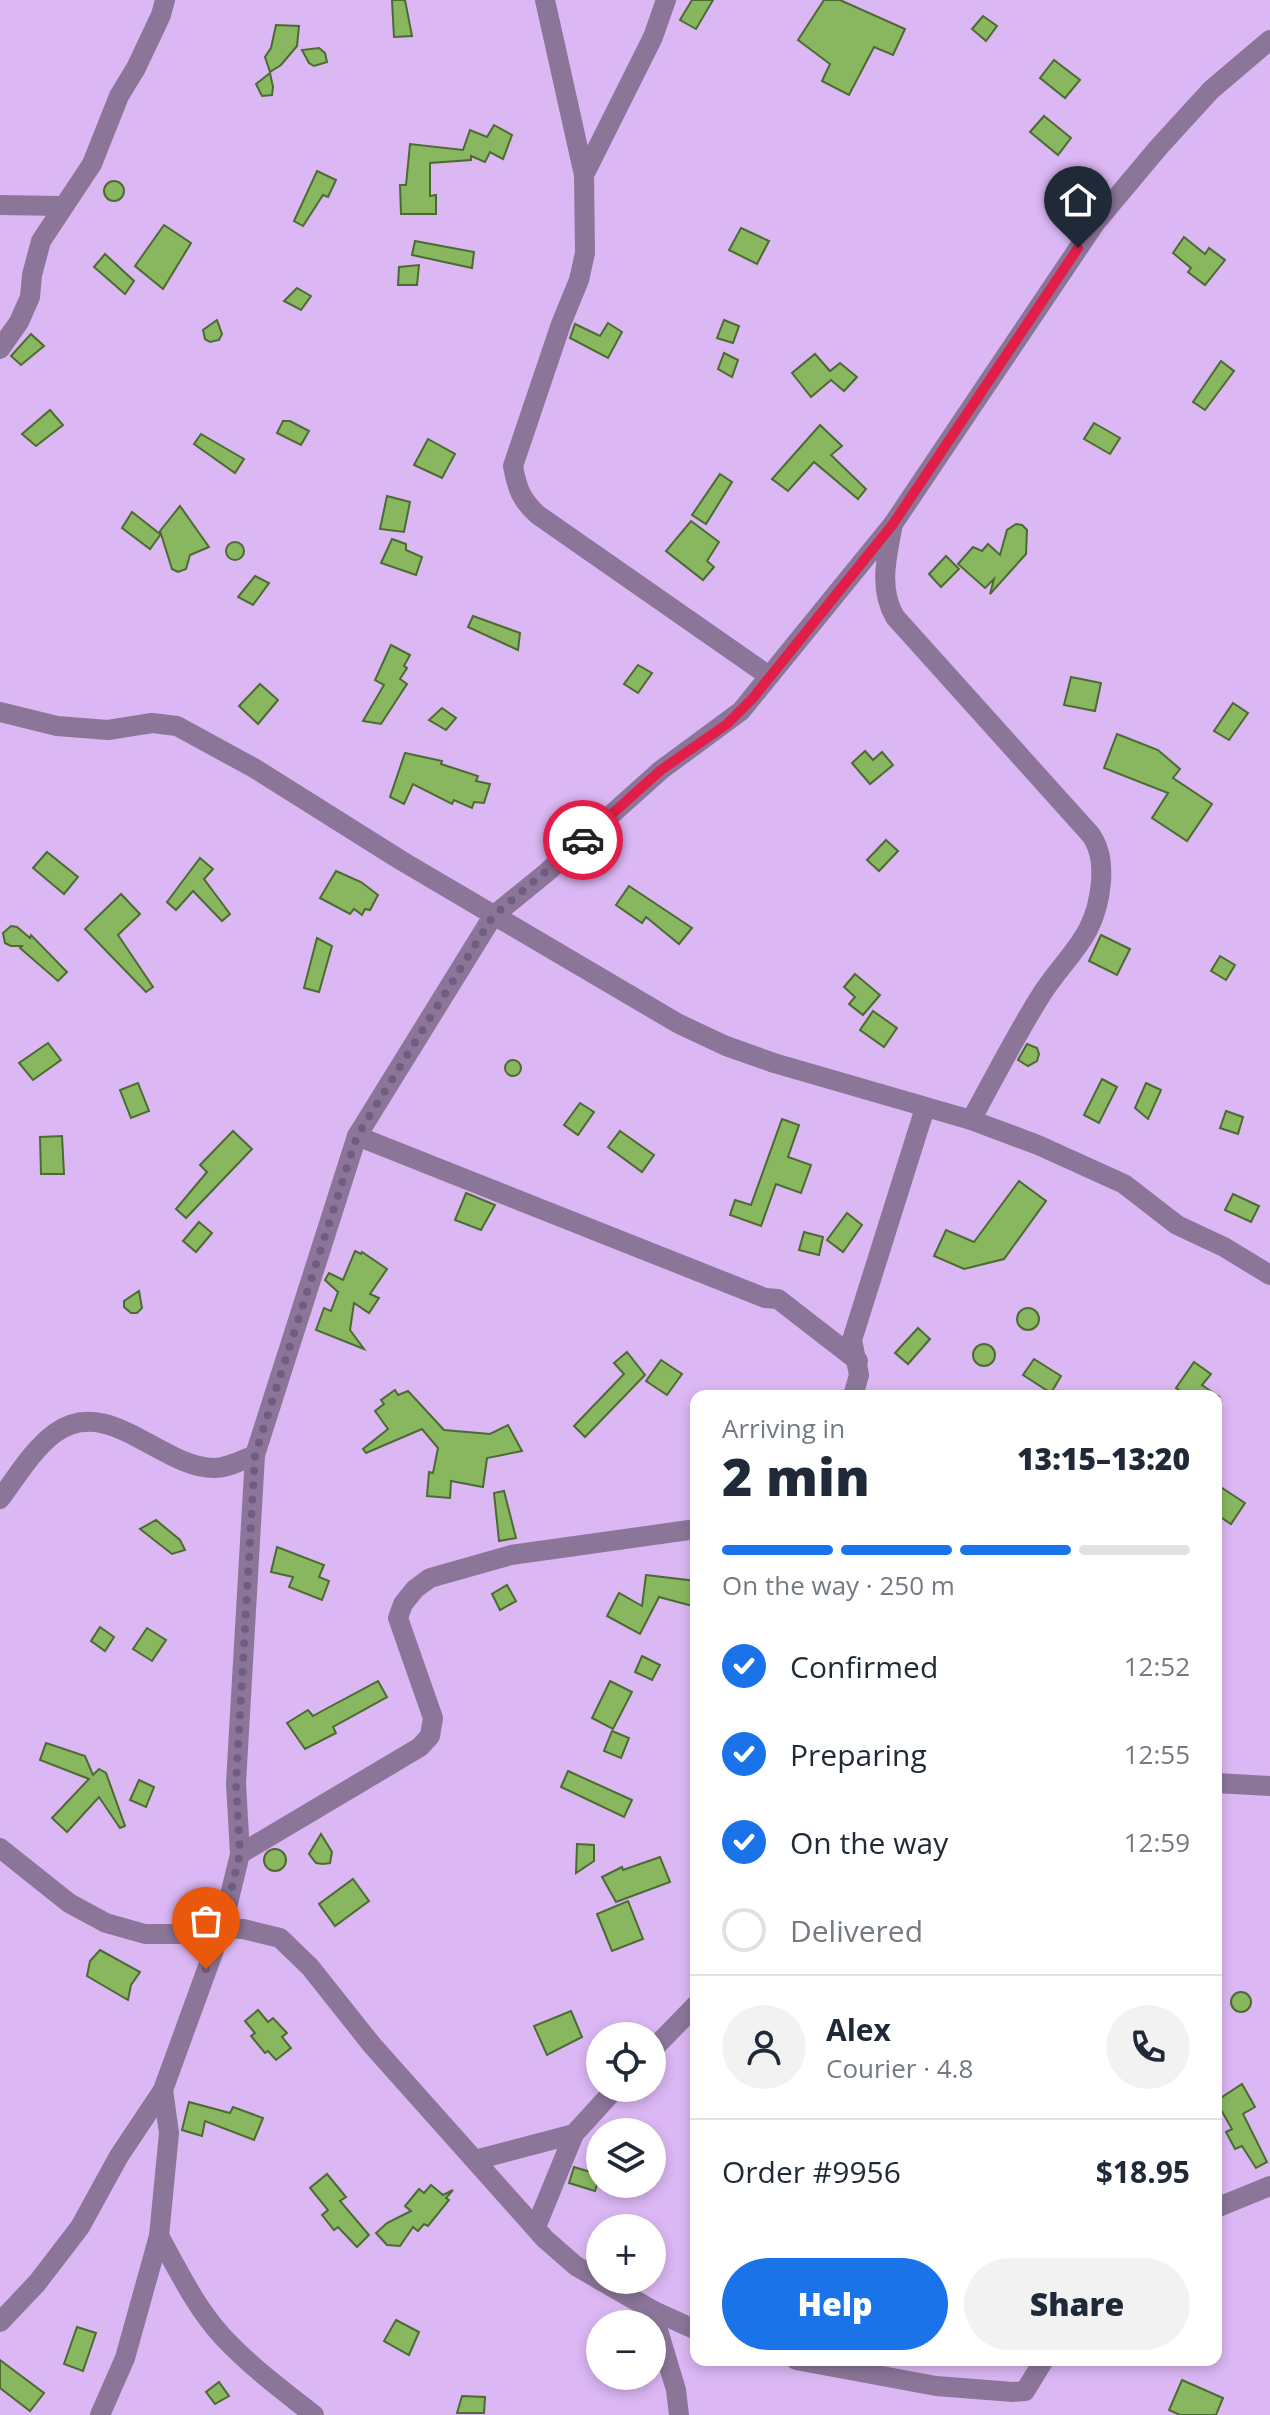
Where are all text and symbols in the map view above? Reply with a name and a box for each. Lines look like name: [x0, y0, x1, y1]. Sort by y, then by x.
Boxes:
pin: [1044, 166, 1112, 248]
icon: home: [1056, 178, 1100, 222]
courier: [543, 800, 623, 880]
icon: car: [561, 818, 605, 862]
text: Arriving in: [722, 1410, 845, 1446]
text: 13:15–13:20: [1017, 1438, 1190, 1479]
text: 2 min: [722, 1440, 870, 1511]
text: On the way · 250 m: [722, 1567, 955, 1603]
icon: check: [722, 1644, 766, 1688]
text: Confirmed: [790, 1646, 938, 1687]
text: 12:52: [1124, 1648, 1190, 1684]
icon: check: [722, 1732, 766, 1776]
text: Preparing: [790, 1734, 927, 1775]
text: 12:55: [1124, 1736, 1190, 1772]
icon: check: [722, 1820, 766, 1864]
text: On the way: [790, 1822, 948, 1863]
text: 12:59: [1124, 1824, 1190, 1860]
pin: [172, 1887, 240, 1969]
icon: bag: [184, 1899, 228, 1943]
text: Delivered: [790, 1910, 923, 1951]
button: person: [722, 2005, 806, 2089]
button: phone: [1106, 2005, 1190, 2089]
text: Alex: [826, 2009, 891, 2050]
map controls: [586, 2022, 666, 2390]
button: locate: [586, 2022, 666, 2102]
text: Courier · 4.8: [826, 2050, 973, 2086]
button: layers: [586, 2118, 666, 2198]
text: Order #9956: [722, 2151, 901, 2192]
text: $18.95: [1096, 2151, 1190, 2192]
button: +: [586, 2214, 666, 2294]
button: Help: [722, 2258, 948, 2350]
button: Share: [964, 2258, 1190, 2350]
button: −: [586, 2310, 666, 2390]

